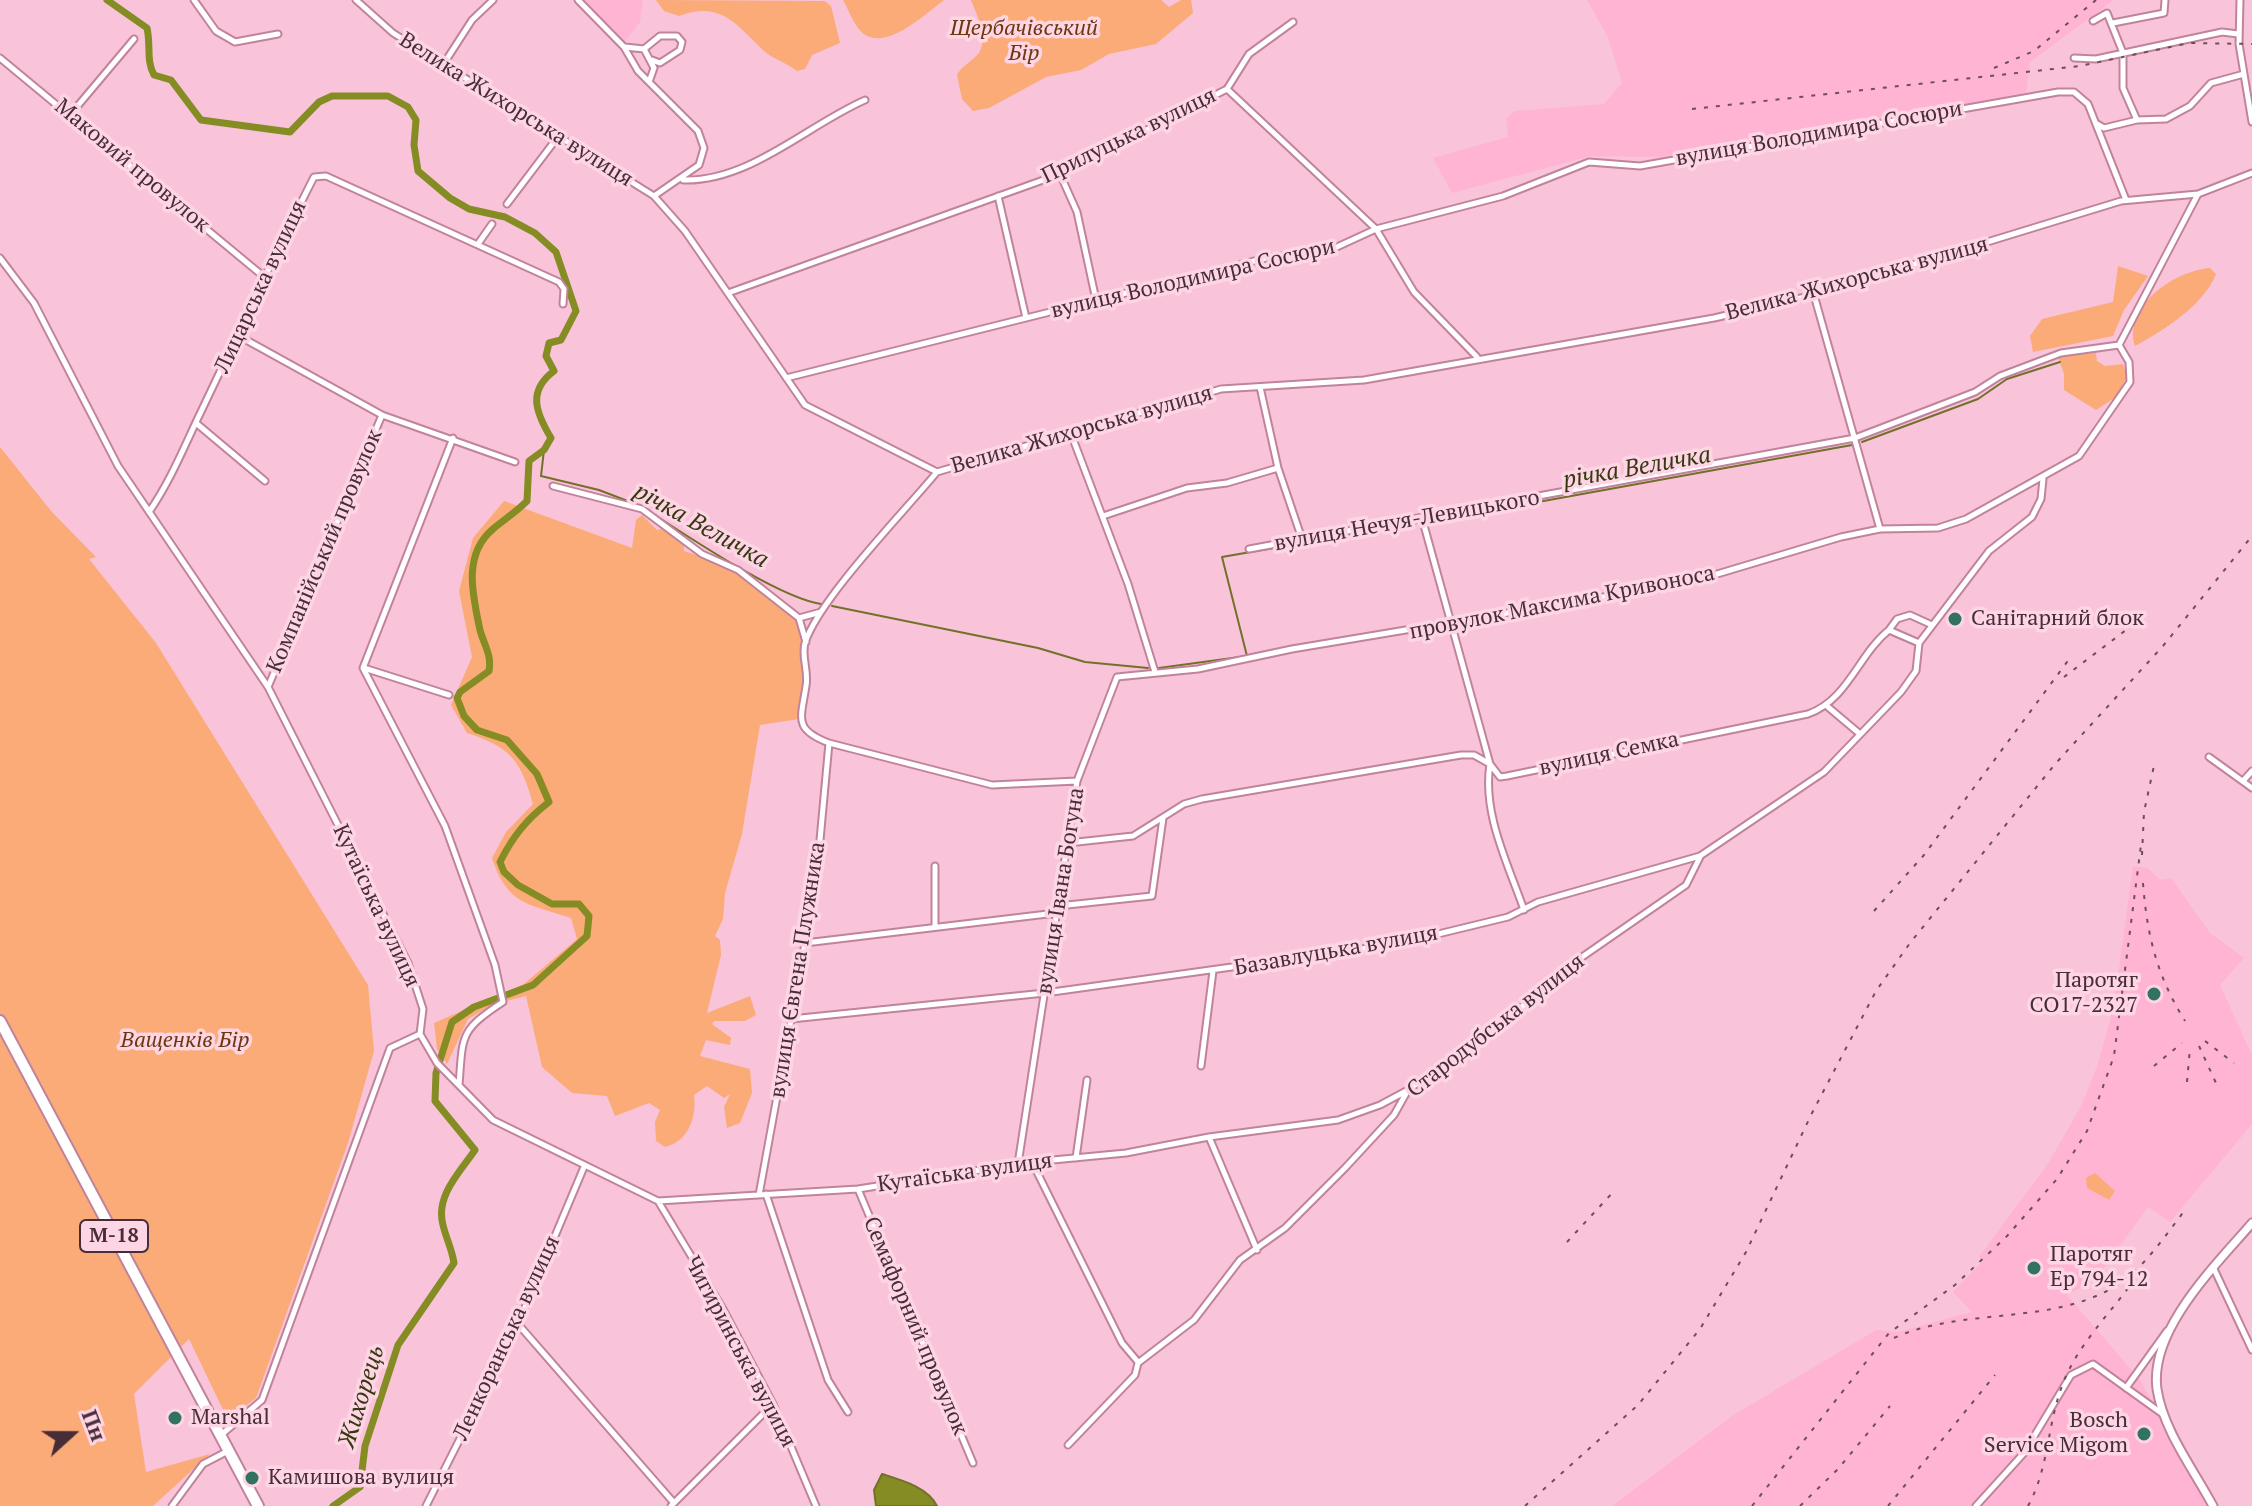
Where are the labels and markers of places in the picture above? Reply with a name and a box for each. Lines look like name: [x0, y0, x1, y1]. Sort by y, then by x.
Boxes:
place label: Санітарний блок: [1971, 606, 2144, 632]
marker: Санітарний блок: [1946, 610, 1964, 628]
place label: Паротяг СО17-2327: [2029, 968, 2138, 1020]
marker: Паротяг СО17-2327: [2145, 985, 2163, 1003]
place label: Паротяг Ер 794-12: [2050, 1242, 2149, 1294]
marker: Паротяг Ер 794-12: [2025, 1259, 2043, 1277]
place label: Marshal: [191, 1405, 270, 1431]
place label: Bosch Service Migom: [1984, 1408, 2128, 1460]
marker: Marshal: [166, 1409, 184, 1427]
marker: Bosch Service Migom: [2135, 1425, 2153, 1443]
place label: Камишова вулиця: [268, 1465, 454, 1491]
marker: Камишова вулиця: [243, 1469, 261, 1487]

